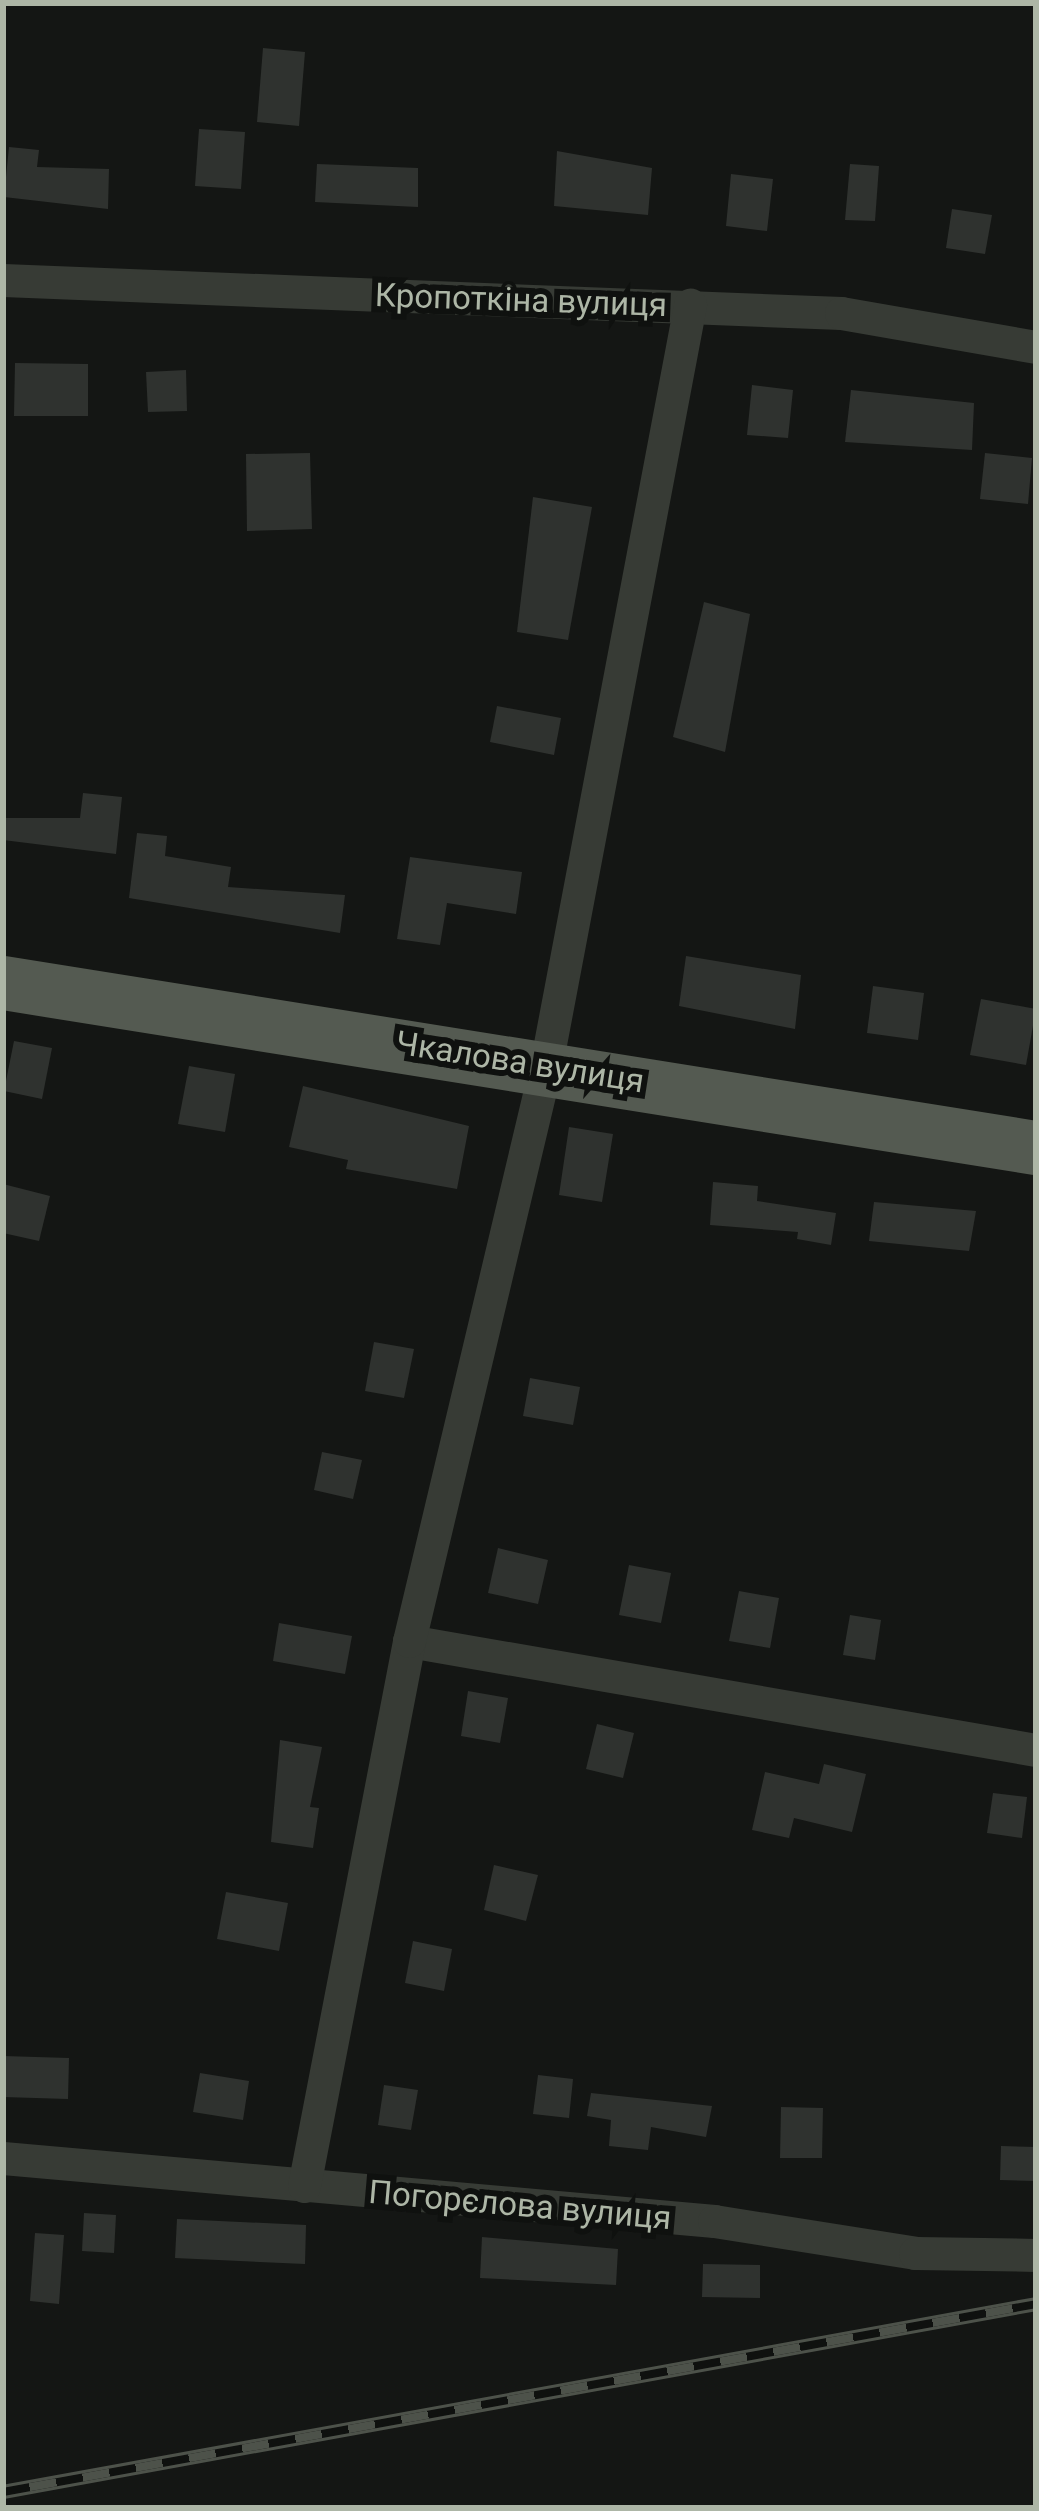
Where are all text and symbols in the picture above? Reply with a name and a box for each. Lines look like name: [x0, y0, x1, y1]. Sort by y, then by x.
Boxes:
street label: Кропоткіна вулиця: [374, 275, 668, 325]
street label: Чкалова вулиця: [393, 1023, 647, 1101]
street label: Погорєлова вулиця: [367, 2172, 673, 2238]

